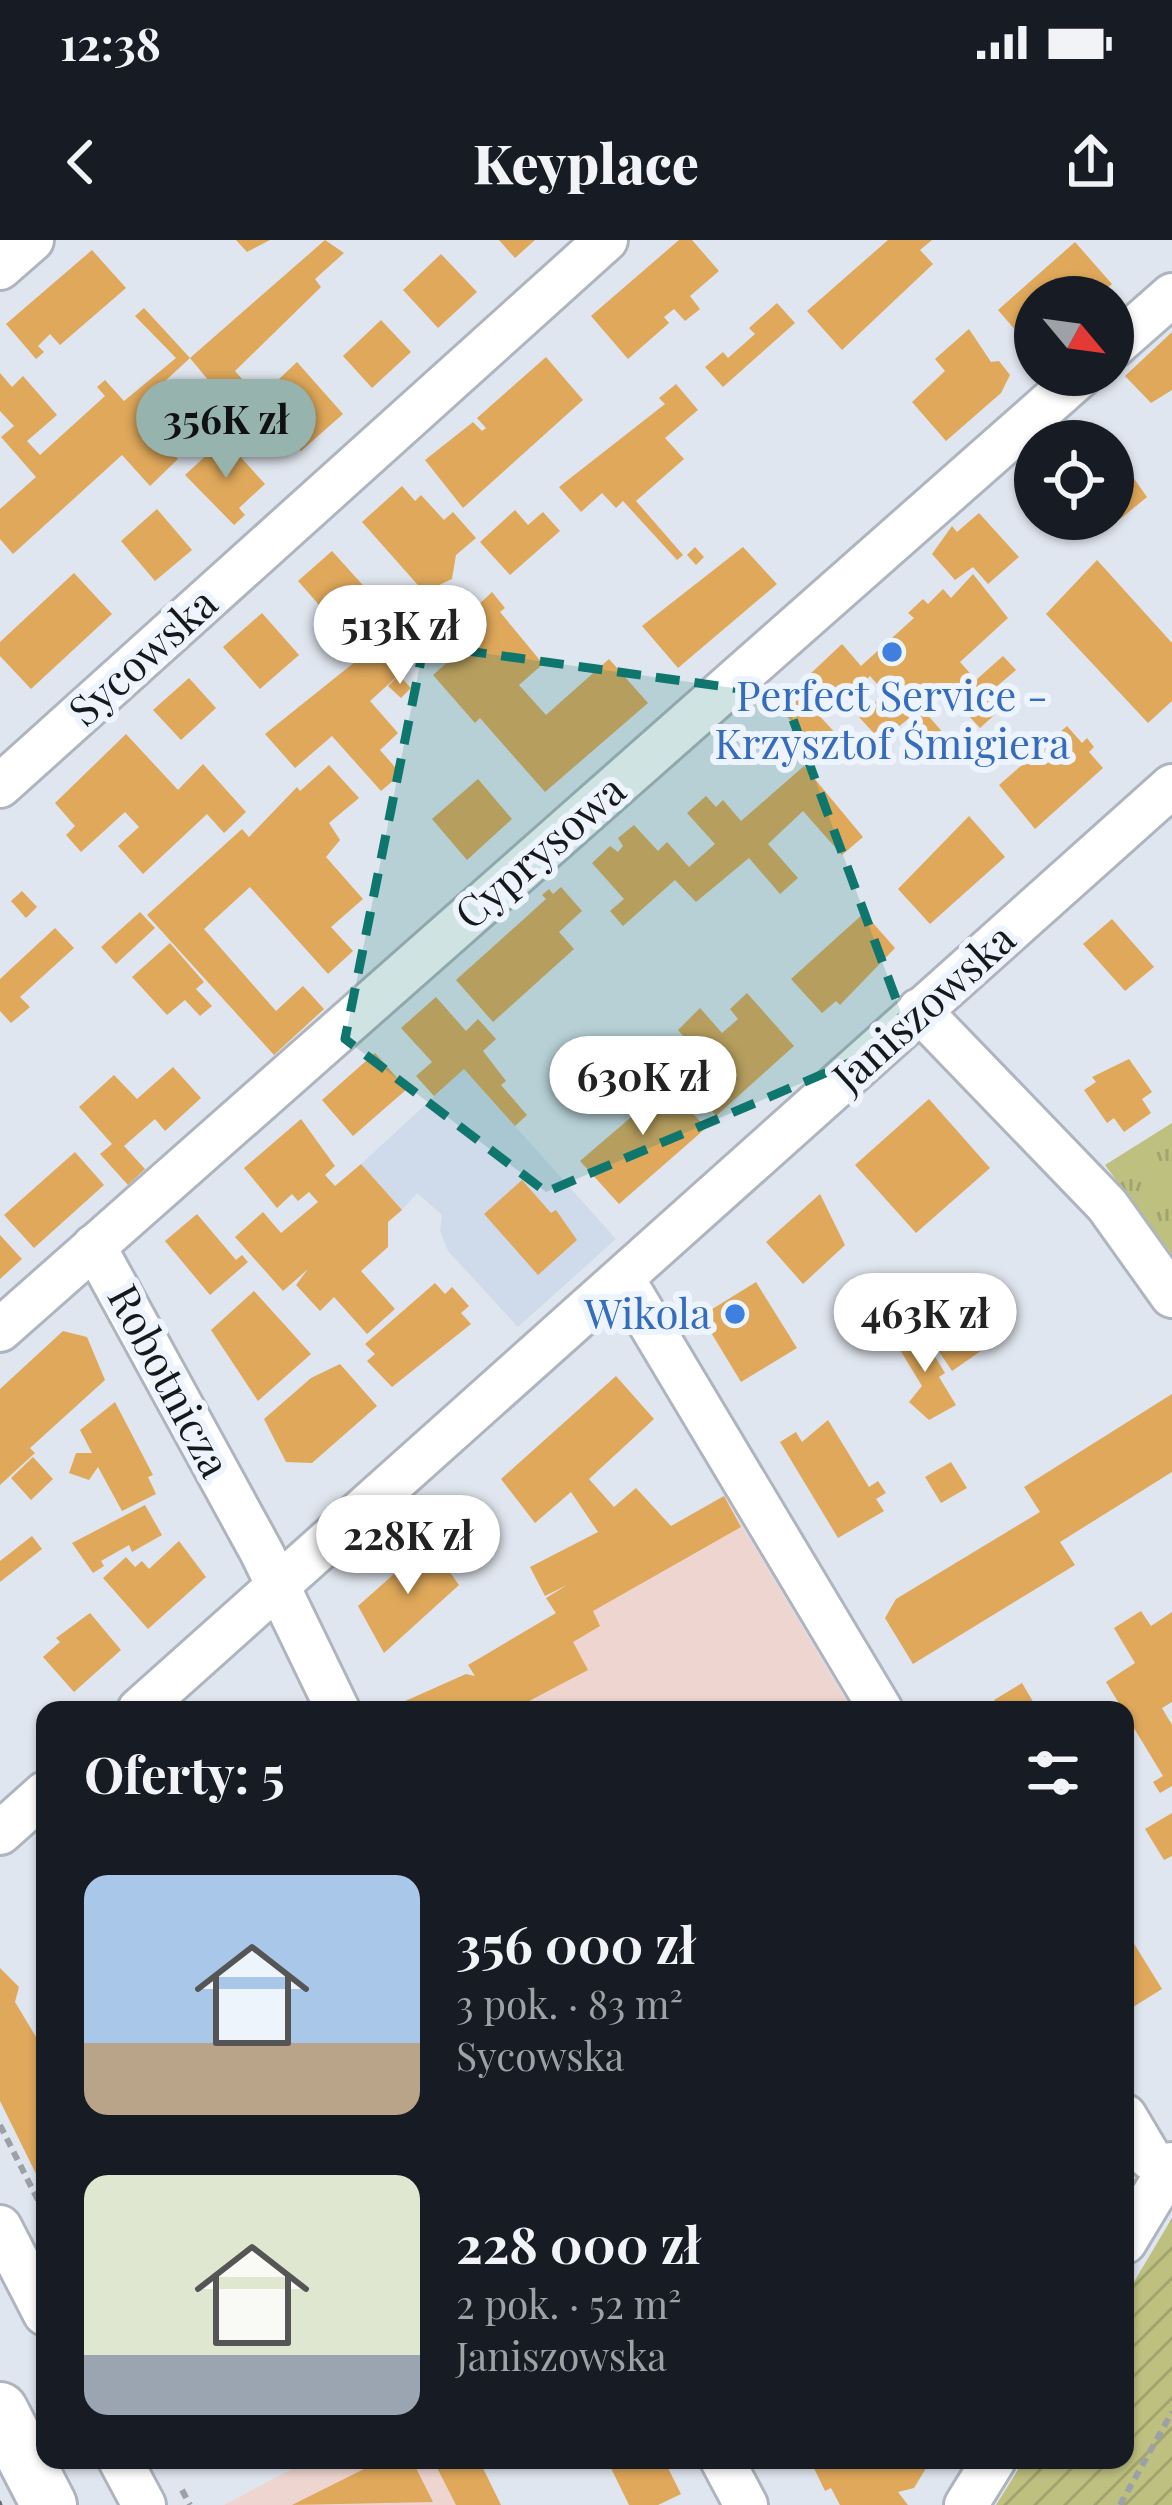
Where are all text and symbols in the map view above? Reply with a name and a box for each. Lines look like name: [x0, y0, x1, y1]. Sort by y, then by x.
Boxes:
text: 12:38: [60, 12, 161, 72]
text: Keyplace: [473, 126, 699, 198]
icon: back: [48, 129, 114, 195]
icon: share: [1058, 129, 1124, 195]
north arrow: [1014, 276, 1134, 396]
map controls: [1014, 276, 1134, 540]
pin: 356K zł: [115, 379, 337, 481]
text: 356K zł: [163, 392, 289, 444]
button: locate: [1014, 420, 1134, 540]
street label: Sycowska: [56, 574, 228, 737]
pin: 513K zł: [289, 585, 511, 687]
text: 513K zł: [341, 598, 459, 650]
marker: Perfect Service - Krzysztof Śmigiera: [879, 639, 905, 665]
place label: Perfect Service - Krzysztof Śmigiera: [714, 666, 1070, 770]
street label: Cyprysowa: [442, 761, 636, 940]
street label: Janiszowska: [819, 910, 1026, 1104]
pin: 630K zł: [532, 1036, 754, 1138]
text: 630K zł: [576, 1049, 710, 1101]
pin: 463K zł: [814, 1273, 1036, 1375]
street label: Robotnicza: [97, 1274, 245, 1486]
place label: Wikola: [583, 1284, 711, 1340]
text: 463K zł: [861, 1286, 989, 1338]
marker: Wikola: [722, 1301, 748, 1327]
pin: 228K zł: [297, 1495, 519, 1597]
text: 228K zł: [343, 1508, 473, 1560]
text: Oferty: 5: [84, 1739, 285, 1807]
icon: filters: [1020, 1740, 1086, 1806]
text: 356 000 zł: [456, 1909, 695, 1977]
icon: home: [180, 1923, 324, 2067]
text: 3 pok. · 83 m²: [456, 1977, 683, 2029]
text: Sycowska: [456, 2029, 624, 2081]
text: 228 000 zł: [456, 2209, 700, 2277]
icon: home: [180, 2223, 324, 2367]
text: 2 pok. · 52 m²: [456, 2277, 681, 2329]
text: Janiszowska: [456, 2329, 667, 2381]

